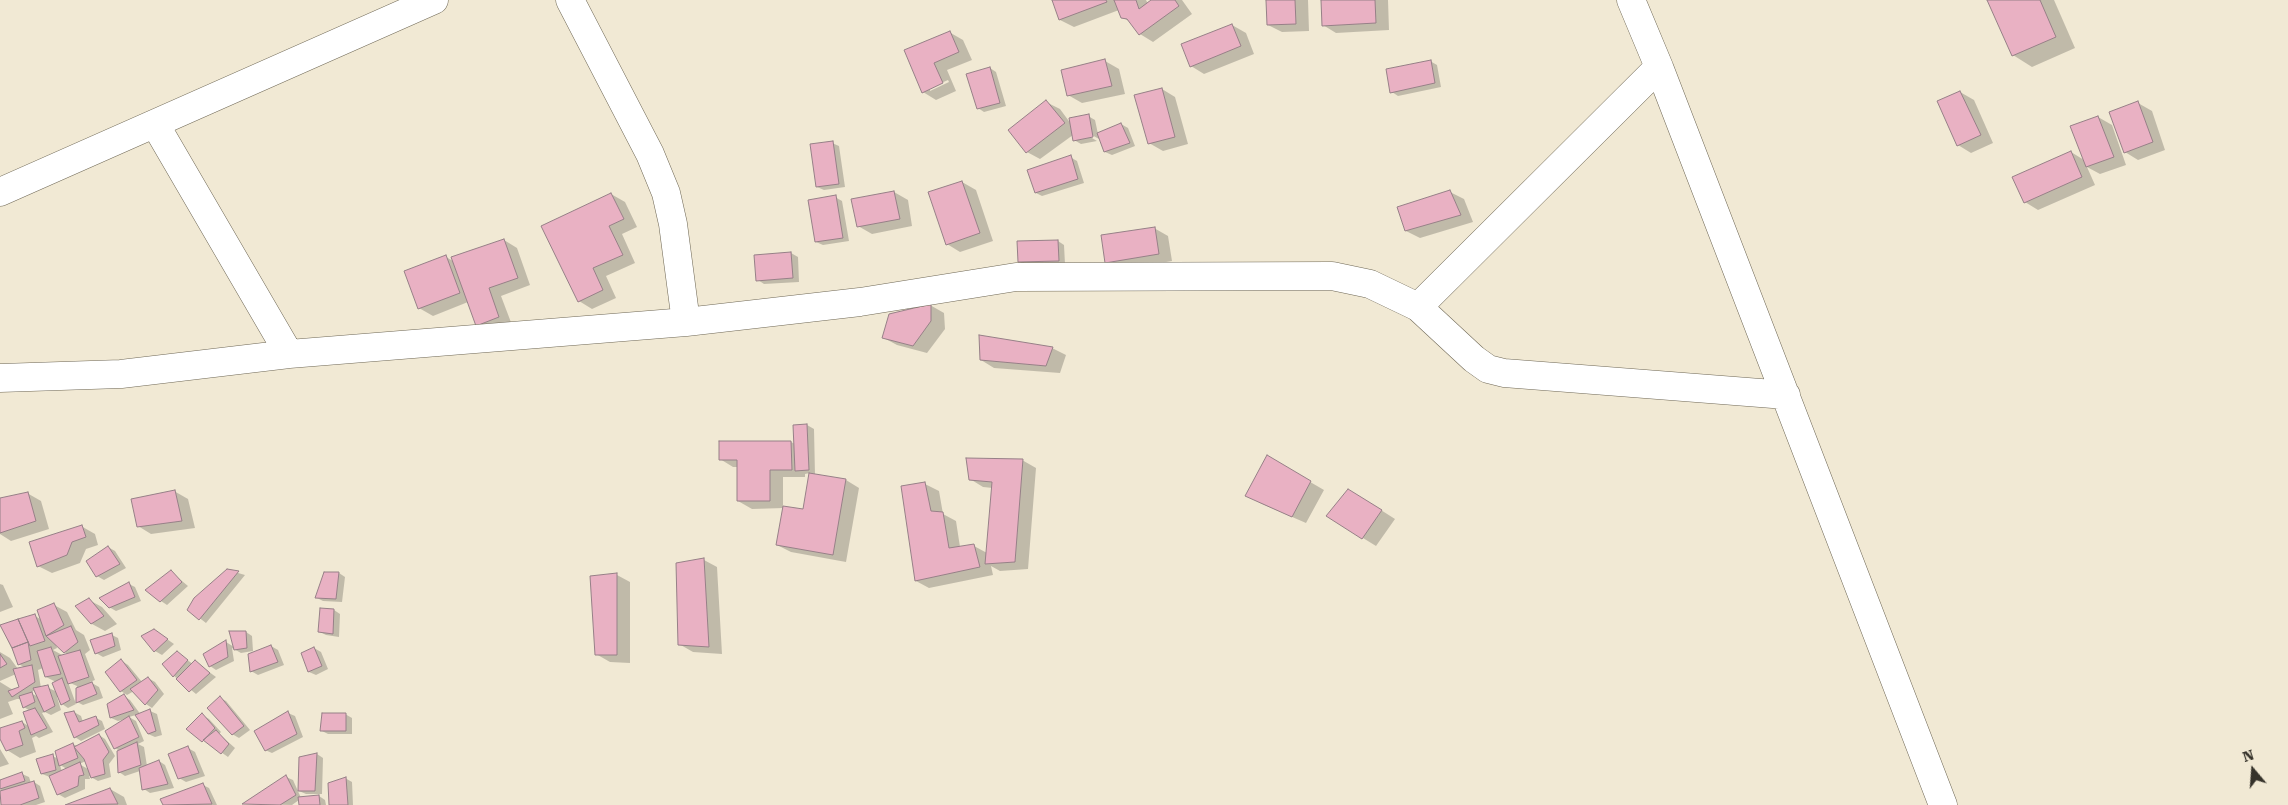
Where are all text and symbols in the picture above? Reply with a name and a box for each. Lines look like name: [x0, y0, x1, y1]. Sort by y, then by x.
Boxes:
north arrow: [2228, 745, 2278, 795]
text: N: [2241, 746, 2256, 765]

